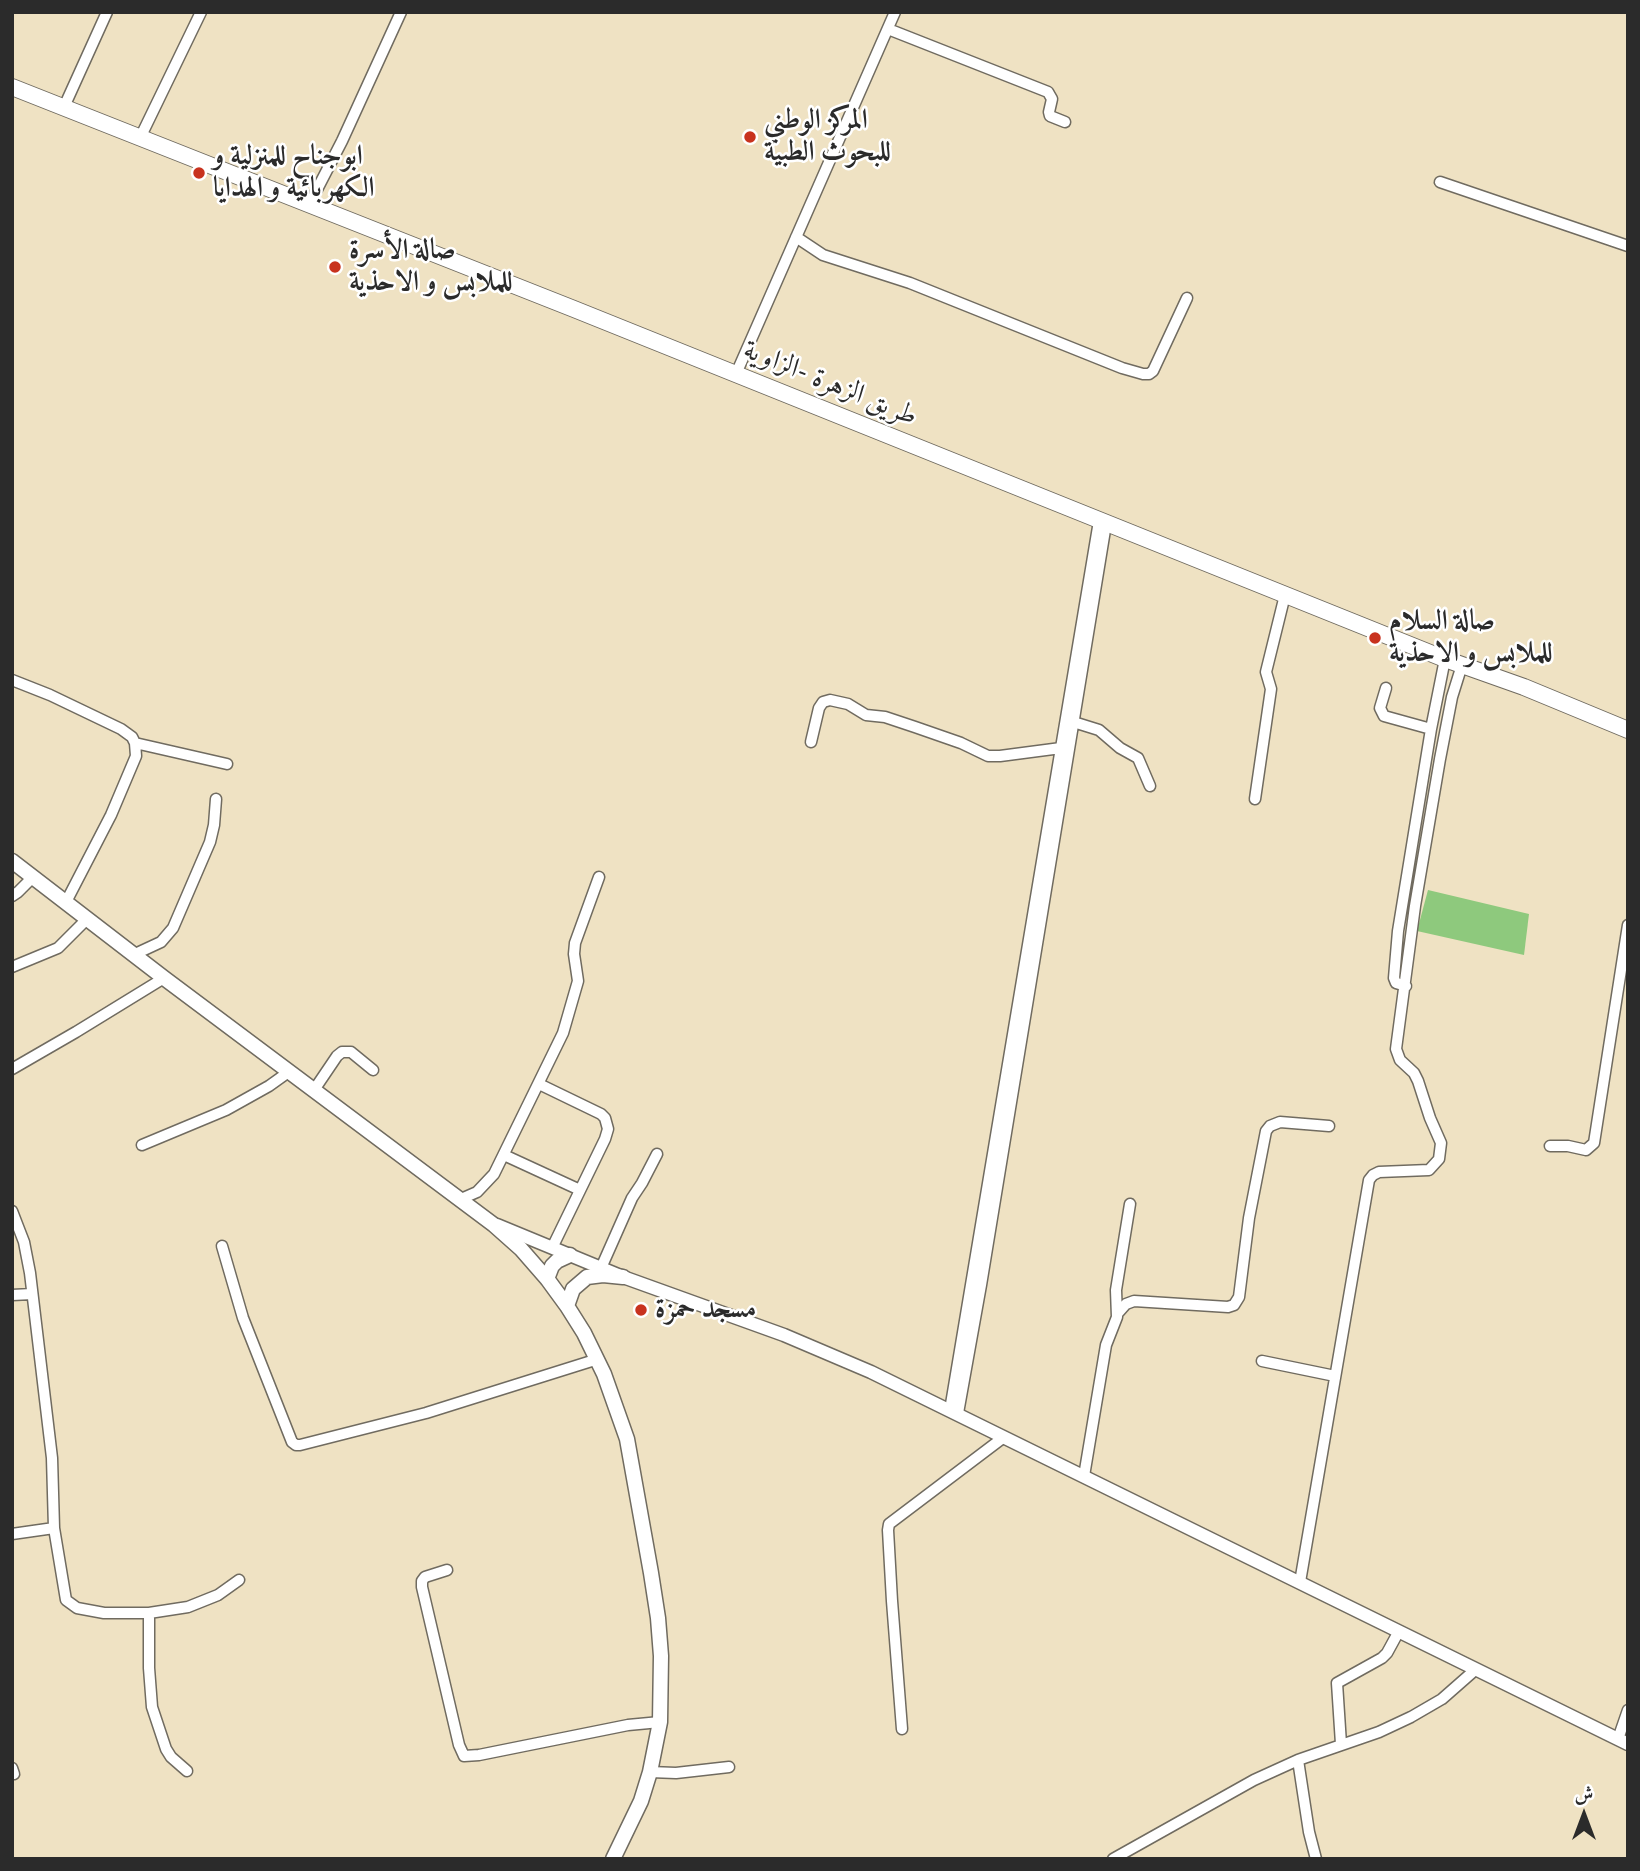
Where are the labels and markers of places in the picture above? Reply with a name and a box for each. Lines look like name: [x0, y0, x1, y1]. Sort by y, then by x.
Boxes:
place label: المركز الوطني للبحوث الطبية: [764, 104, 891, 170]
marker: المركز الوطني للبحوث الطبية: [742, 129, 758, 145]
place label: ابوجناح للمنزلية و الكهربائية و الهدايا: [213, 140, 375, 206]
marker: ابوجناح للمنزلية و الكهربائية و الهدايا: [191, 165, 207, 181]
place label: صالة الأسرة للملابس و الاحذية: [349, 234, 513, 300]
marker: صالة الأسرة للملابس و الاحذية: [327, 259, 343, 275]
place label: صالة السلام للملابس و الاحذية: [1389, 605, 1553, 671]
marker: صالة السلام للملابس و الاحذية: [1367, 630, 1383, 646]
place label: مسجد حمزة: [655, 1293, 756, 1327]
marker: مسجد حمزة: [633, 1302, 649, 1318]

